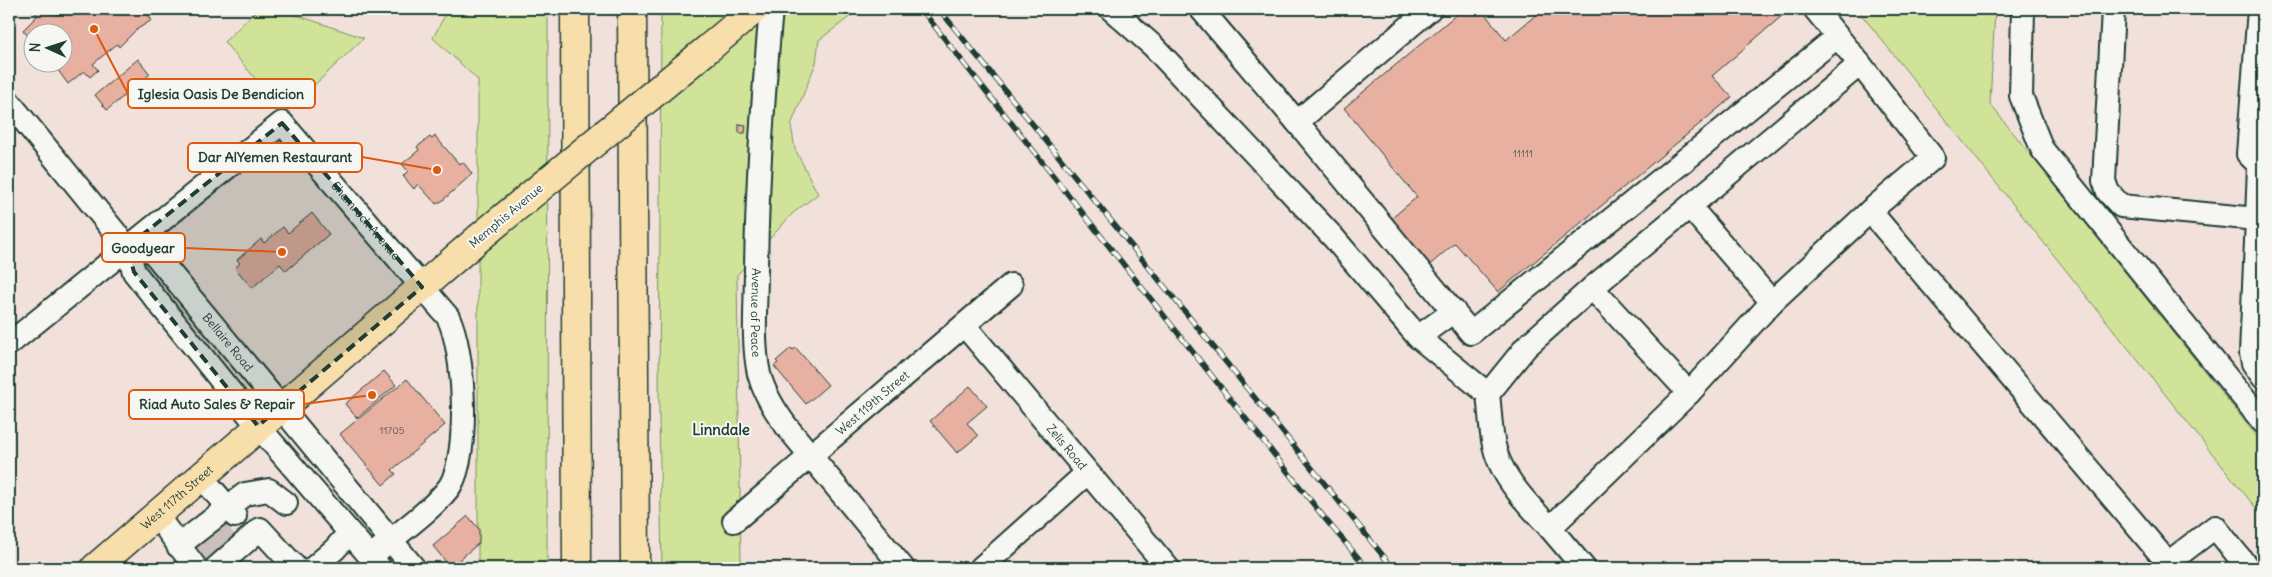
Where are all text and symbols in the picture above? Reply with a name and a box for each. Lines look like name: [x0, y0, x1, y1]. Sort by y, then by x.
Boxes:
north arrow: [22, 22, 72, 72]
text: N: [26, 42, 44, 53]
callout: Iglesia Oasis De Bendicion: [128, 79, 315, 108]
text: Iglesia Oasis De Bendicion: [138, 85, 304, 103]
callout: Dar AlYemen Restaurant: [188, 143, 362, 172]
house number: 11111: [1513, 147, 1533, 160]
text: Dar AlYemen Restaurant: [198, 148, 352, 166]
street label: Shamrock Avenue: [329, 178, 404, 263]
street label: Memphis Avenue: [466, 180, 546, 251]
callout: Goodyear: [102, 233, 185, 262]
text: Goodyear: [111, 239, 175, 257]
street label: Avenue of Peace: [748, 268, 764, 358]
street label: Bellaire Road: [199, 310, 257, 374]
street label: West 119th Street: [832, 367, 912, 438]
callout: Riad Auto Sales & Repair: [129, 390, 304, 419]
text: Riad Auto Sales & Repair: [139, 395, 295, 413]
district label: Linndale: [692, 420, 750, 439]
street label: Zelis Road: [1044, 421, 1090, 473]
house number: 11705: [379, 424, 405, 437]
street label: West 117th Street: [137, 462, 216, 532]

